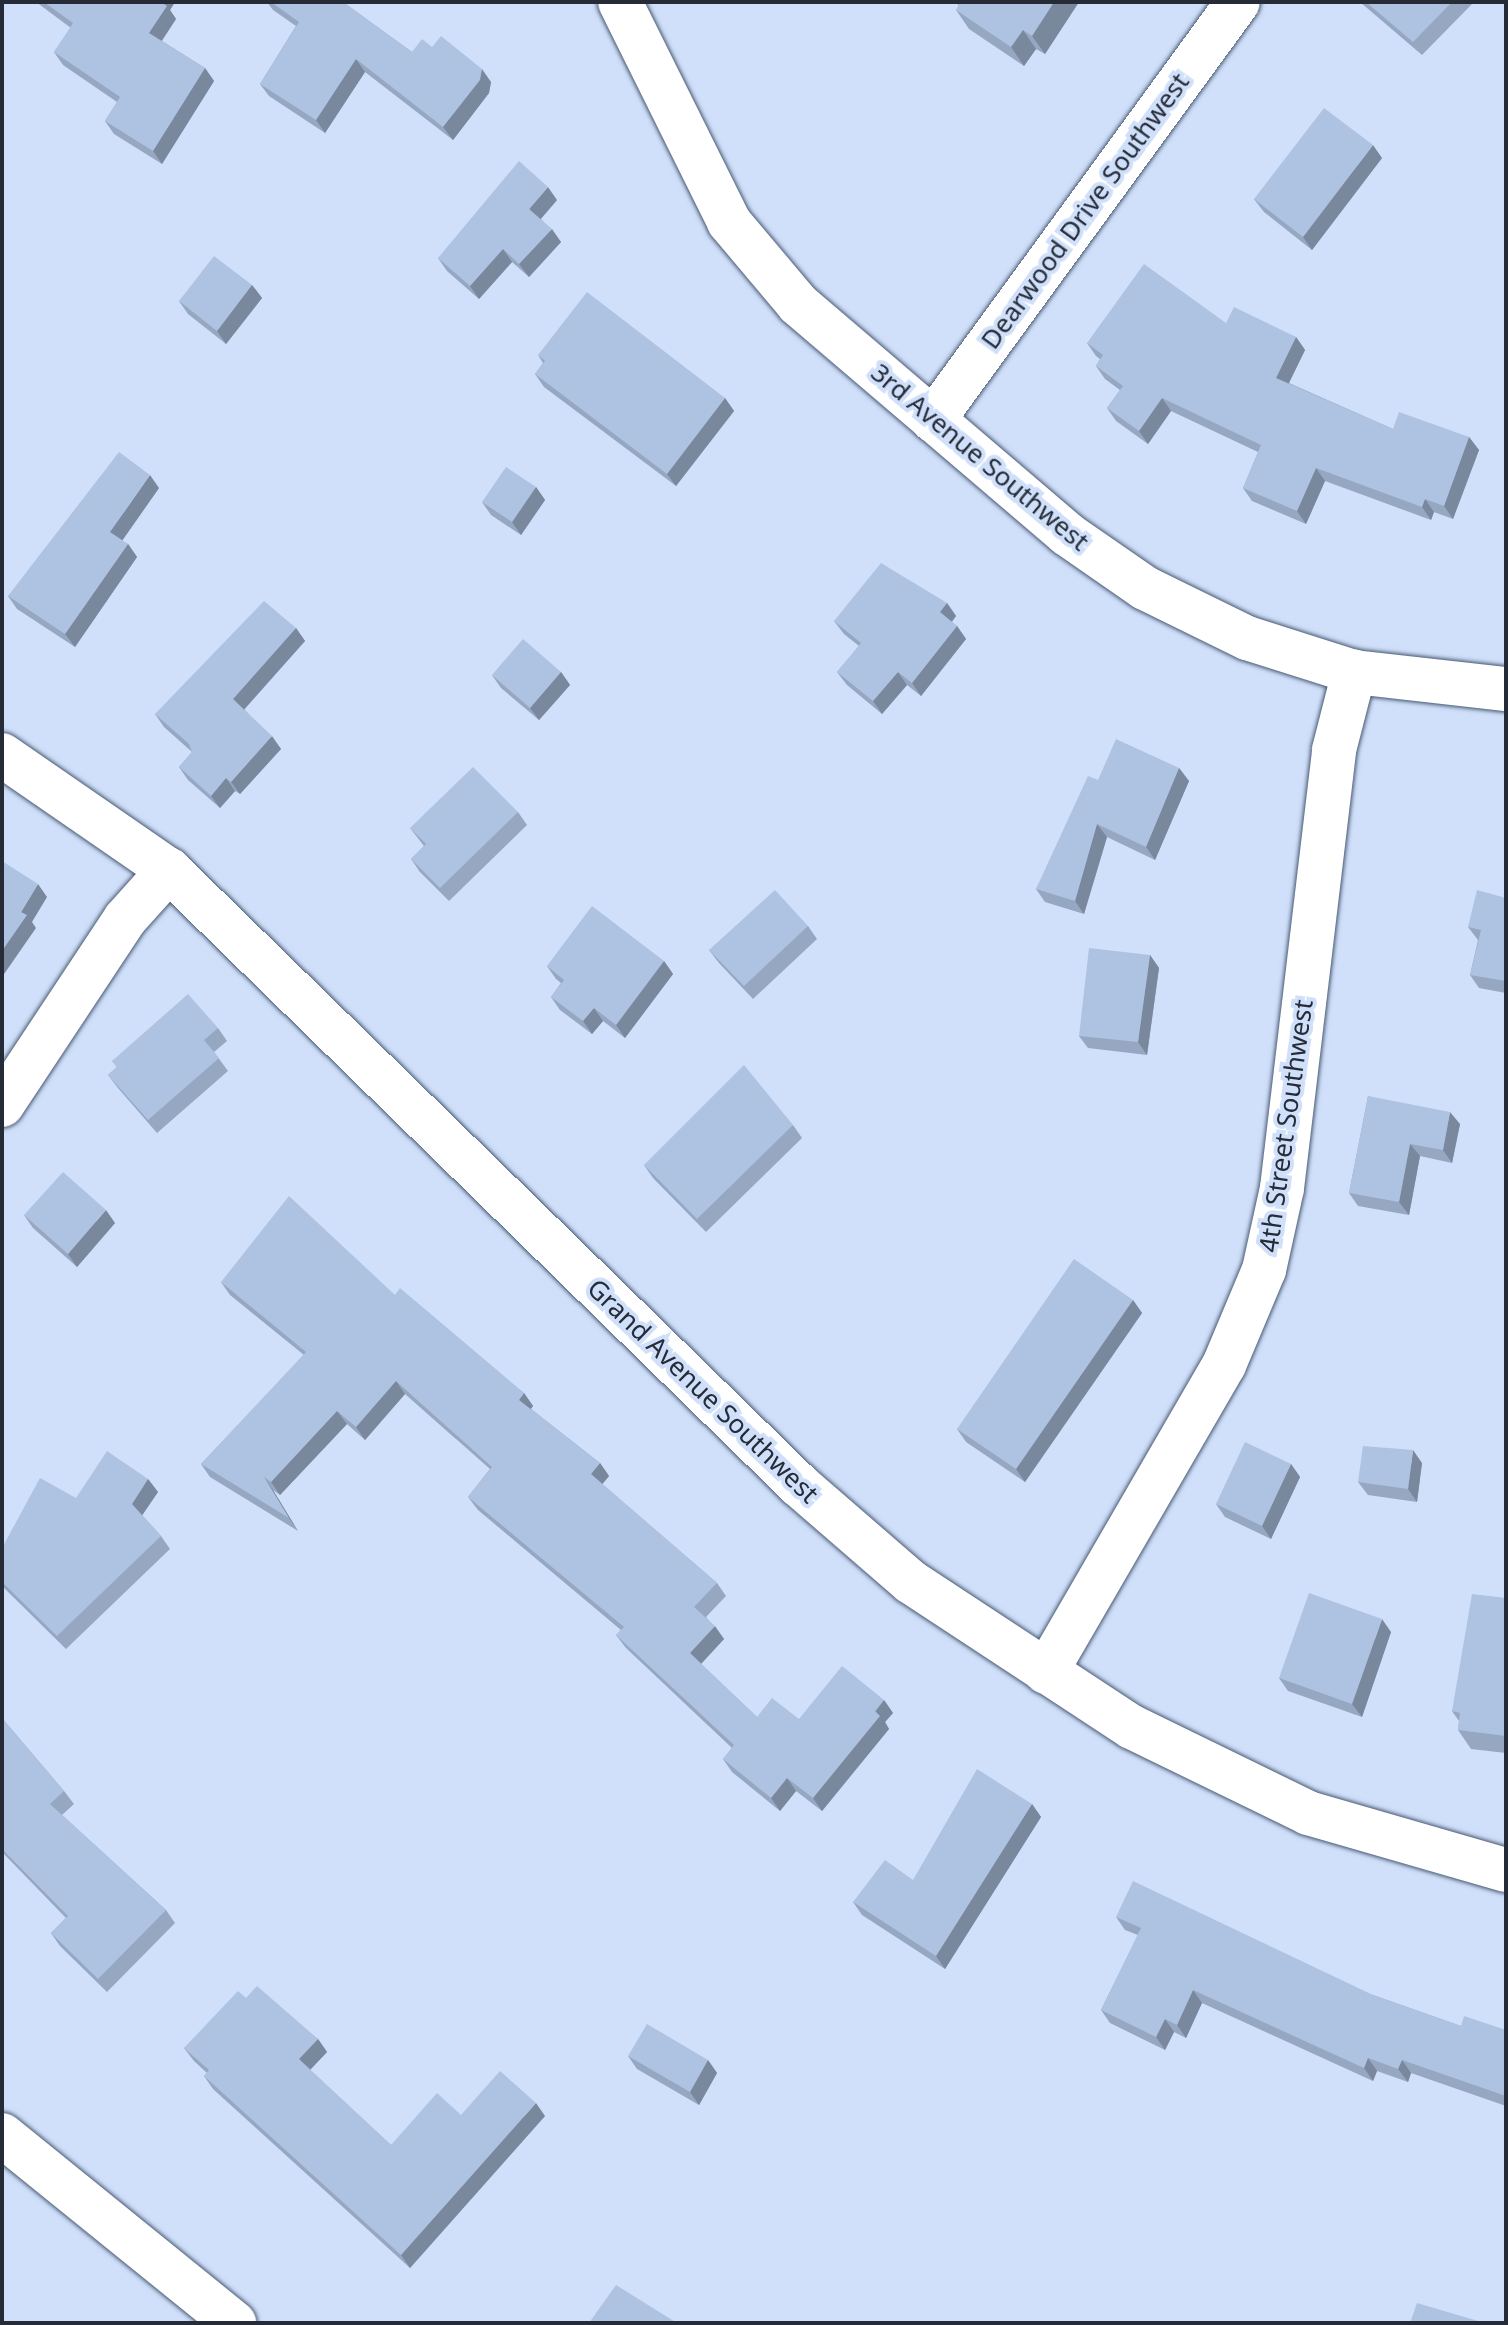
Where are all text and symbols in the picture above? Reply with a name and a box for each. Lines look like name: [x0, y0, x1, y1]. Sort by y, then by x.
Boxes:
street label: Dearwood Drive Southwest: [974, 67, 1196, 355]
street label: 3rd Avenue Southwest: [865, 357, 1095, 557]
street label: 4th Street Southwest: [1253, 998, 1319, 1254]
street label: Grand Avenue Southwest: [581, 1272, 825, 1510]

